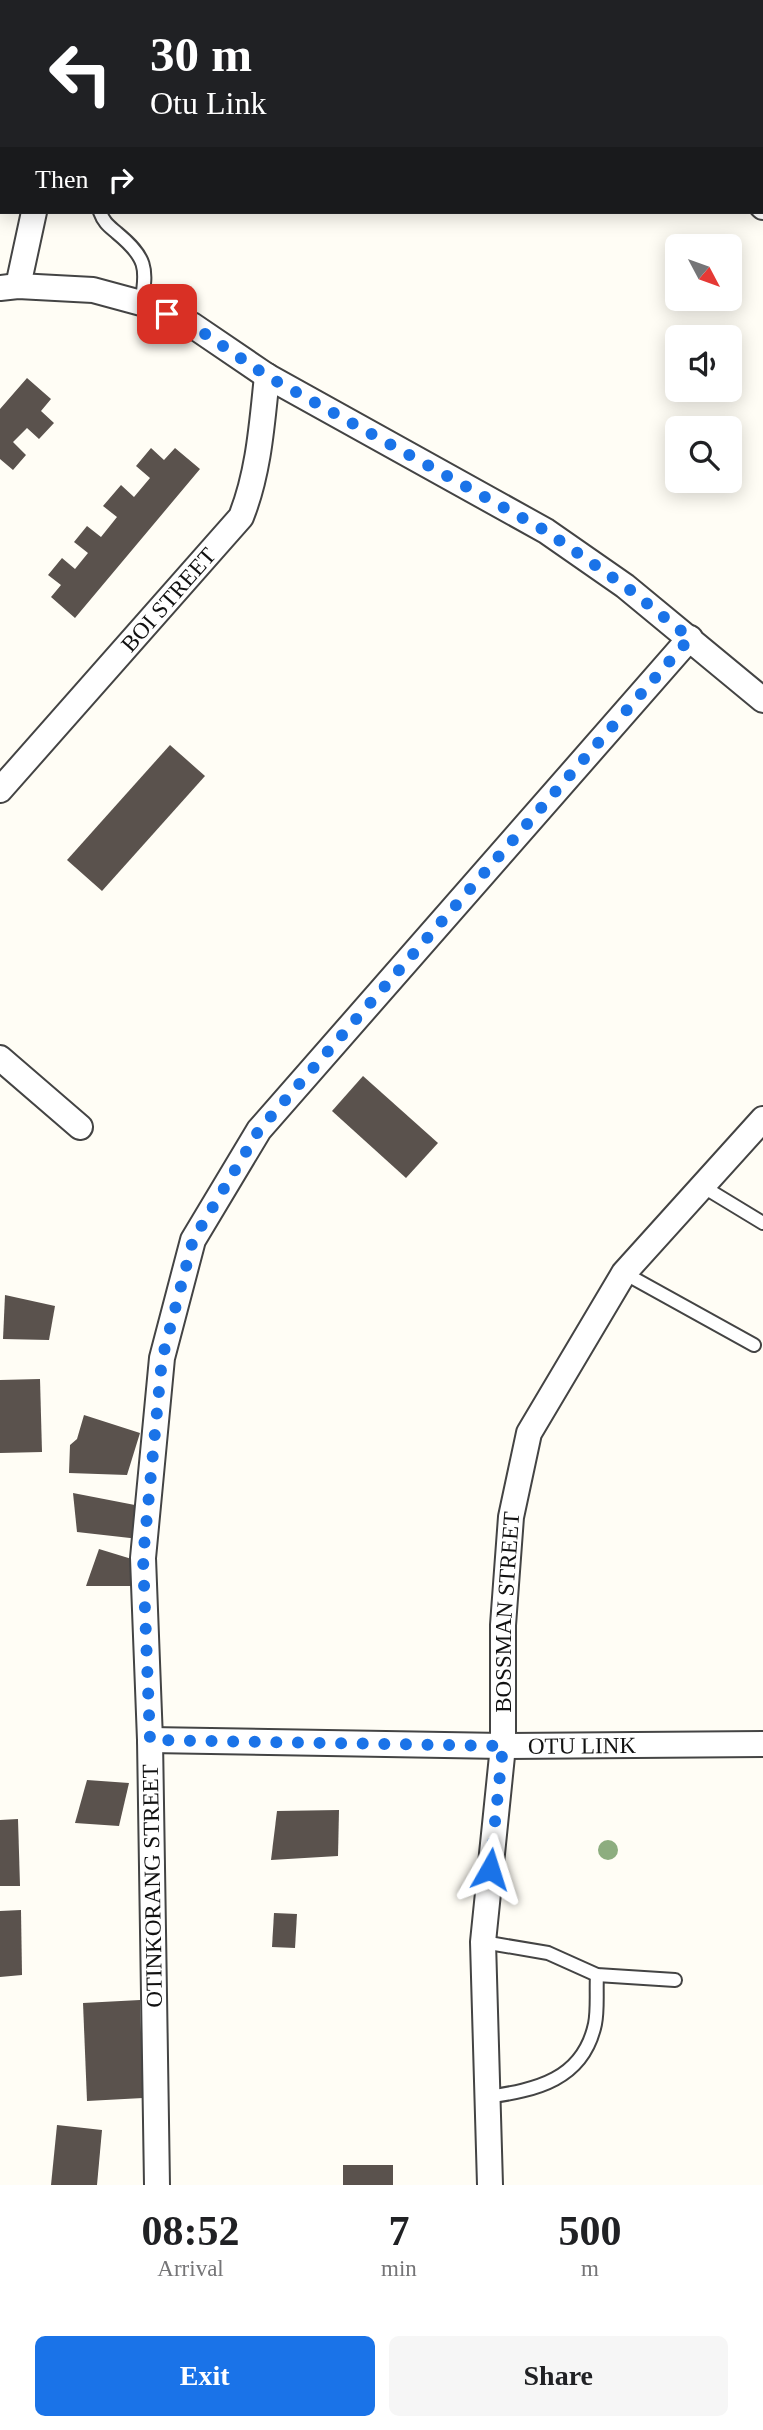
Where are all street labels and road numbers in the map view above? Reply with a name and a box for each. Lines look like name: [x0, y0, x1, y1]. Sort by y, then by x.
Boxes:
street label: BOI STREET: [116, 543, 221, 657]
street label: BOSSMAN STREET: [491, 1511, 524, 1713]
street label: OTU LINK: [528, 1733, 636, 1759]
street label: OTINKORANG STREET: [138, 1764, 167, 2008]

